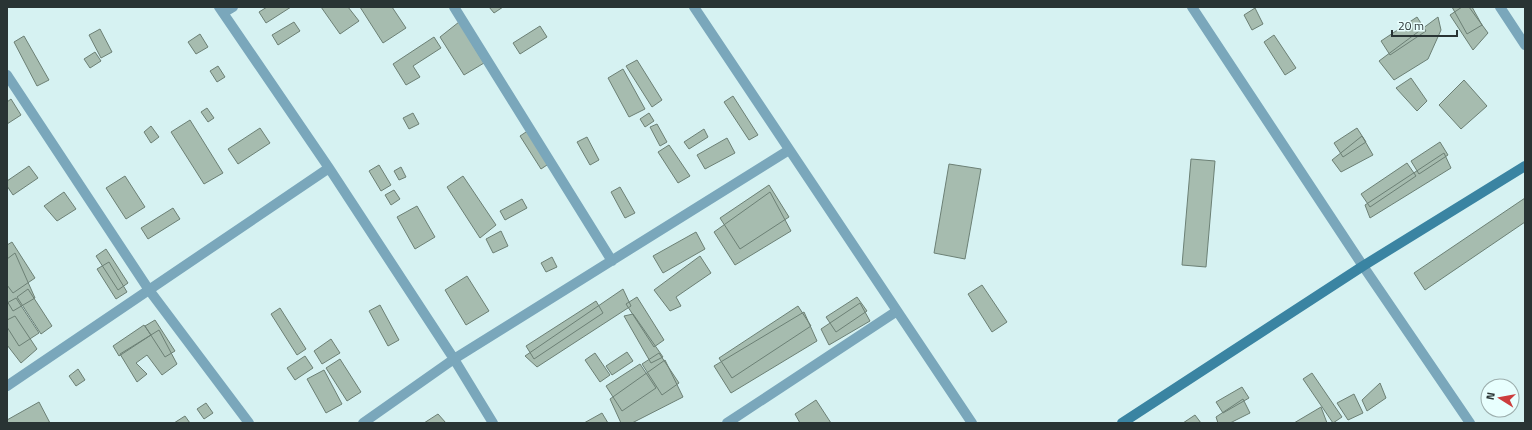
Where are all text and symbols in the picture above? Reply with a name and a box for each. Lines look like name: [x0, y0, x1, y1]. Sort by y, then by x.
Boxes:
scale bar: [1392, 12, 1457, 38]
text: 20 m: [1398, 16, 1424, 35]
north arrow: [1480, 378, 1520, 418]
text: N: [1482, 391, 1499, 401]

